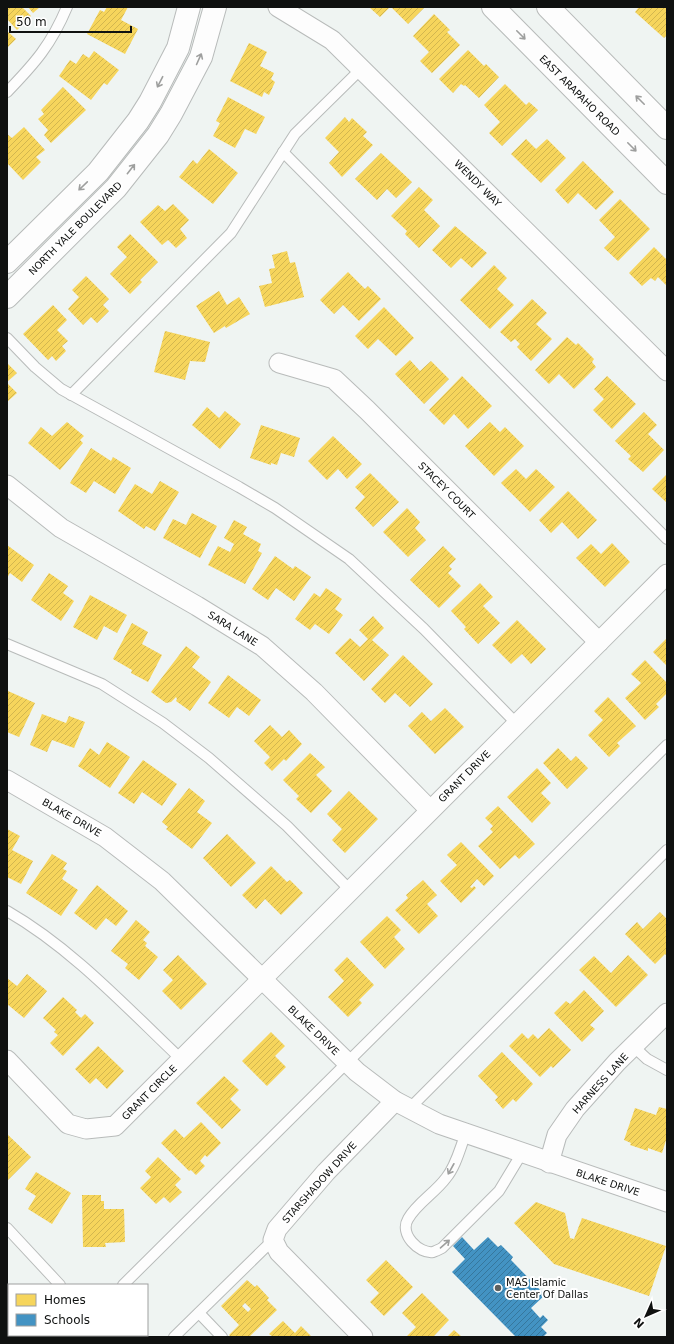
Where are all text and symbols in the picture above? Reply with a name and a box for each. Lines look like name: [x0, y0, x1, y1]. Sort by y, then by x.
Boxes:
scale bar: [10, 8, 131, 34]
text: 50 m: [16, 15, 47, 29]
one-way arrow: [516, 30, 526, 40]
one-way arrow: [196, 53, 204, 65]
street label: EAST ARAPAHO ROAD: [537, 53, 622, 138]
one-way arrow: [156, 76, 163, 88]
one-way arrow: [635, 95, 645, 105]
one-way arrow: [627, 142, 637, 152]
street label: WENDY WAY: [452, 158, 504, 210]
one-way arrow: [127, 163, 136, 174]
street label: NORTH YALE BOULEVARD: [27, 179, 124, 277]
one-way arrow: [78, 181, 88, 191]
street label: STACEY COURT: [416, 460, 478, 522]
street label: SARA LANE: [206, 609, 260, 648]
street label: GRANT DRIVE: [436, 748, 493, 805]
street label: BLAKE DRIVE: [40, 796, 103, 839]
street label: BLAKE DRIVE: [286, 1003, 341, 1057]
street label: HARNESS LANE: [570, 1051, 630, 1116]
street label: GRANT CIRCLE: [120, 1063, 179, 1122]
street label: STARSHADOW DRIVE: [280, 1139, 359, 1225]
one-way arrow: [447, 1163, 455, 1175]
street label: BLAKE DRIVE: [575, 1167, 641, 1198]
one-way arrow: [439, 1240, 450, 1249]
place label: MAS Islamic Center Of Dallas: [506, 1277, 588, 1300]
marker: MAS Islamic Center Of Dallas: [493, 1283, 503, 1293]
legend: [8, 1284, 148, 1336]
text: Homes: [44, 1293, 86, 1307]
north arrow: [626, 1296, 666, 1336]
text: Schools: [44, 1313, 90, 1327]
text: N: [631, 1315, 647, 1331]

